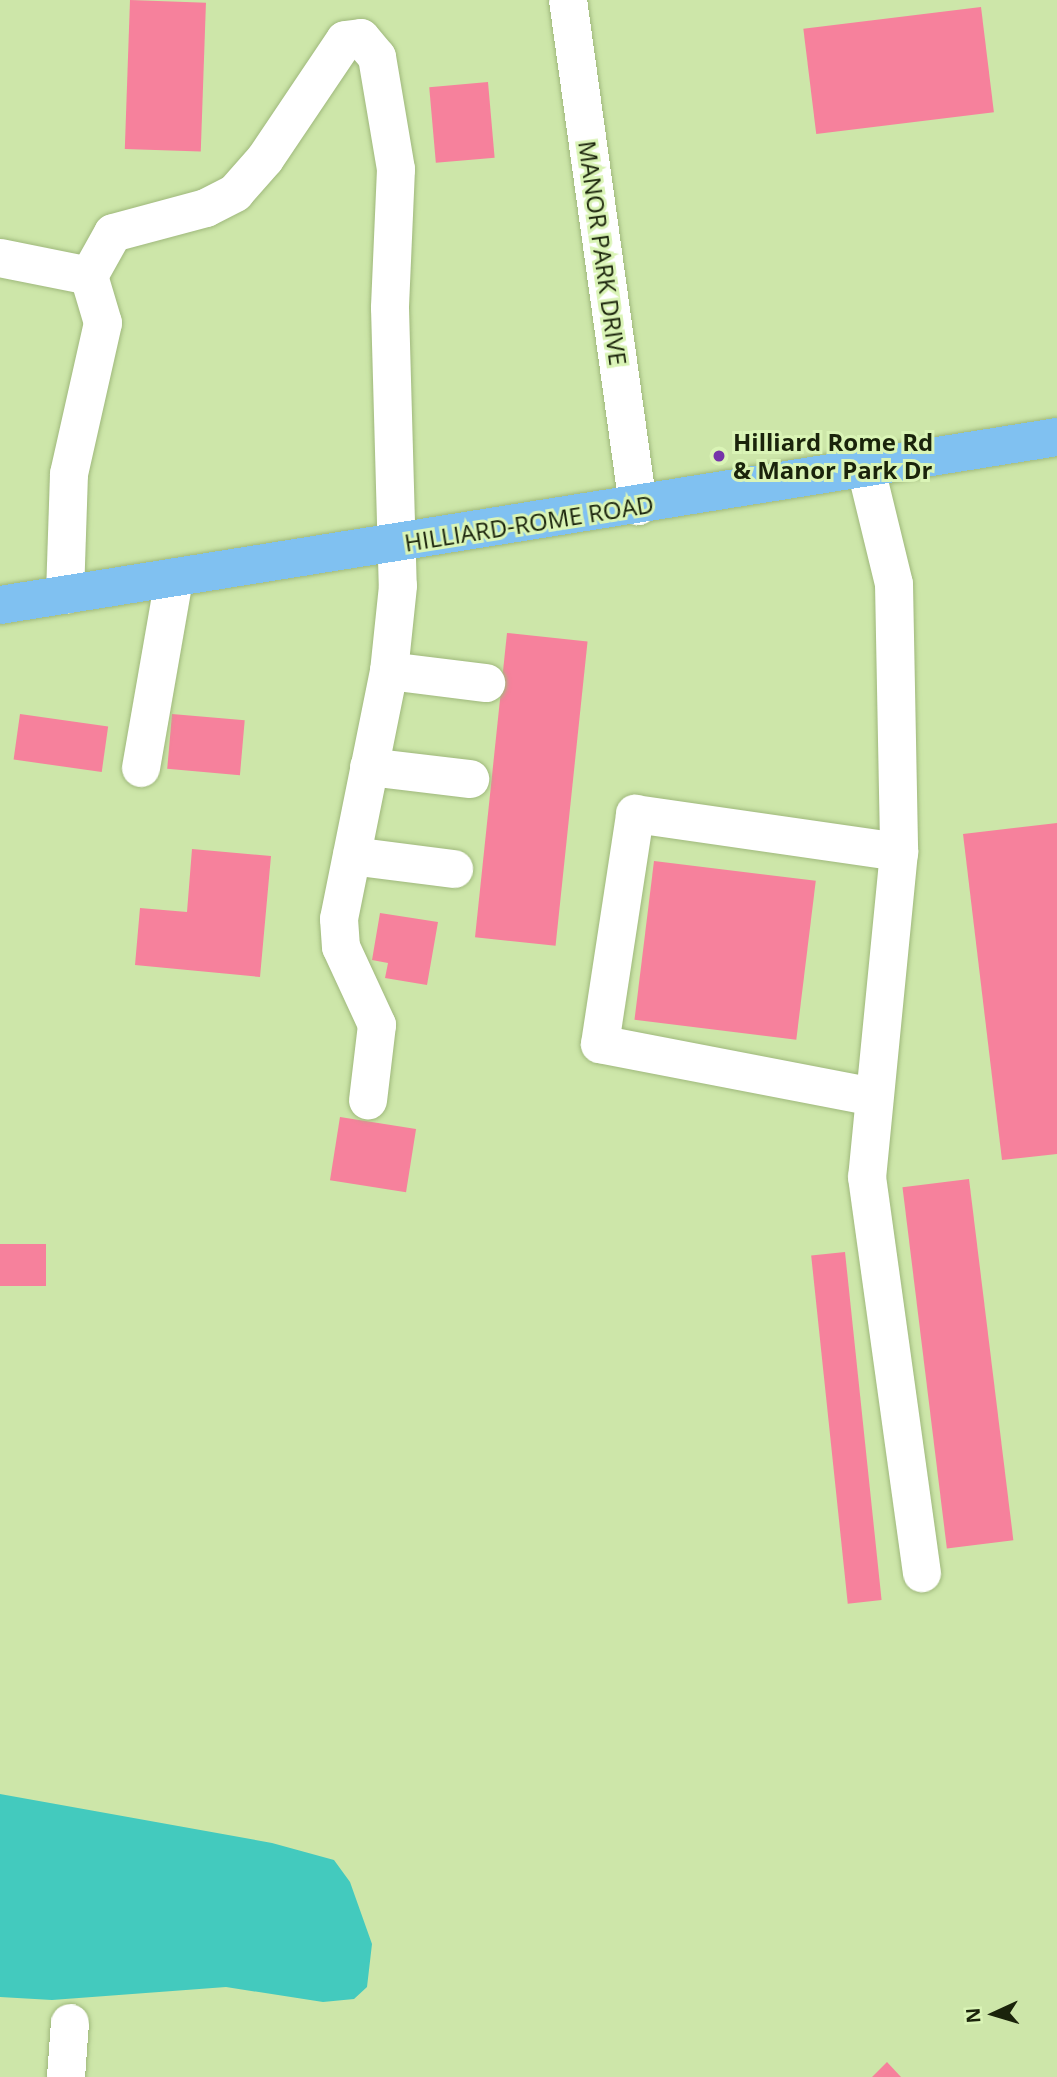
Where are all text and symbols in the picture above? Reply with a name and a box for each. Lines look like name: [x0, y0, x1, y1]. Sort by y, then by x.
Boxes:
street label: MANOR PARK DRIVE: [573, 139, 633, 367]
place label: Hilliard Rome Rd & Manor Park Dr: [733, 428, 933, 484]
marker: Hilliard Rome Rd & Manor Park Dr: [711, 448, 727, 464]
street label: HILLIARD-ROME ROAD: [402, 489, 656, 557]
north arrow: [959, 1979, 1029, 2049]
text: N: [960, 2007, 987, 2024]

